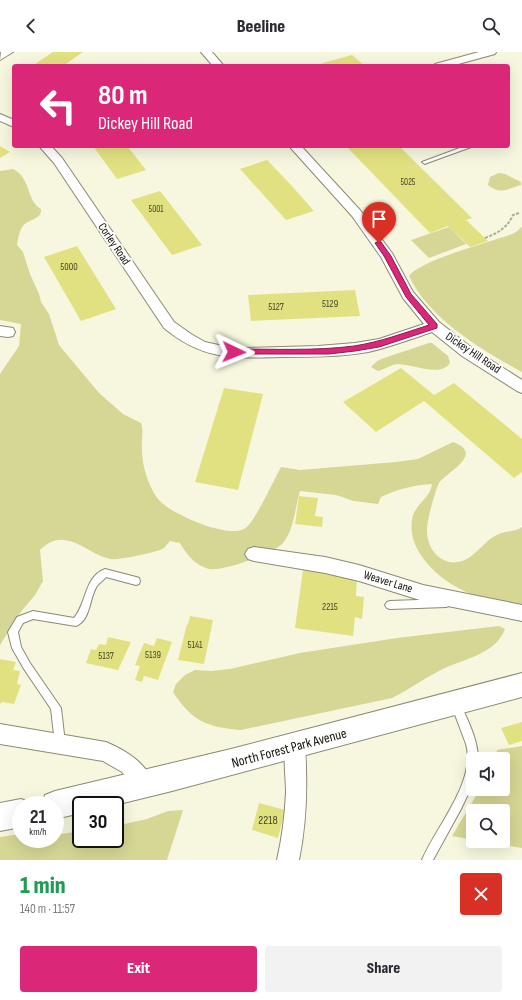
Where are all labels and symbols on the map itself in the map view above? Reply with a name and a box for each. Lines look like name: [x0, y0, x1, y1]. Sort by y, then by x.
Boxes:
house number: 5025: [401, 177, 416, 188]
pin: [362, 202, 396, 243]
house number: 5001: [149, 204, 164, 215]
street label: Corley Road: [94, 220, 134, 268]
house number: 5000: [60, 261, 78, 273]
house number: 5129: [322, 298, 338, 310]
house number: 5127: [268, 301, 284, 313]
street label: Dickey Hill Road: [443, 329, 503, 377]
position arrow: [213, 331, 255, 373]
street label: Weaver Lane: [362, 567, 415, 597]
house number: 2215: [322, 601, 338, 613]
house number: 5141: [187, 639, 203, 651]
house number: 5139: [145, 649, 161, 661]
house number: 5137: [98, 650, 114, 662]
street label: North Forest Park Avenue: [230, 724, 348, 772]
speed limit sign: 30: [72, 796, 124, 848]
house number: 2218: [258, 813, 278, 828]

